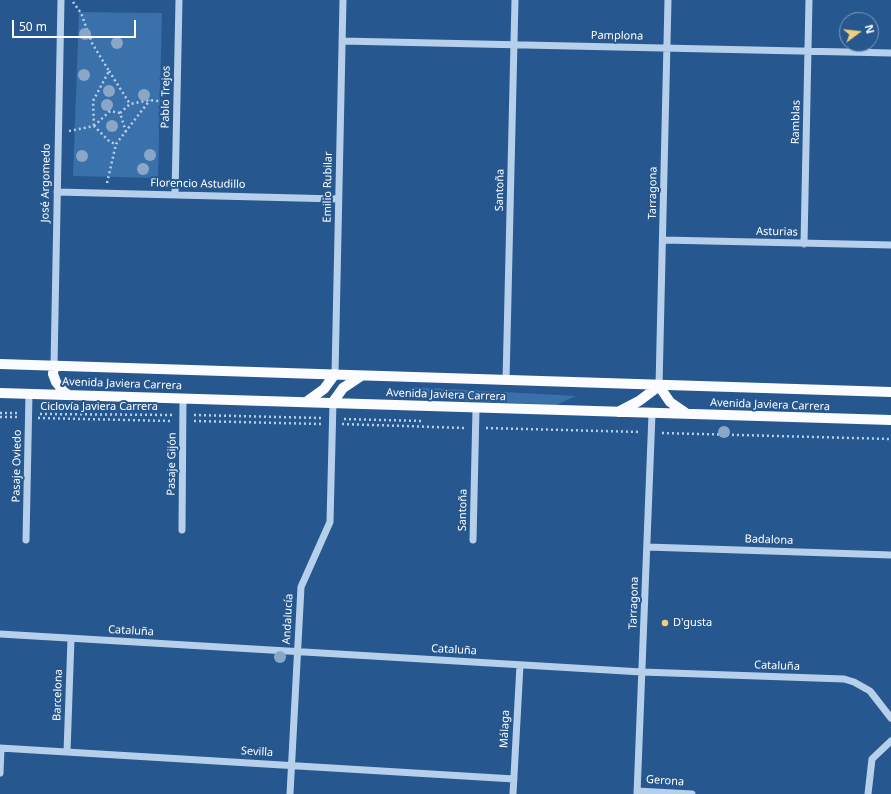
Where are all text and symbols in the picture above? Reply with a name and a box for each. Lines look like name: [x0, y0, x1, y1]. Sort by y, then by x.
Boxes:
scale bar: [14, 12, 138, 38]
north arrow: [839, 12, 879, 52]
text: 50 m: [19, 18, 47, 35]
text: N: [862, 23, 879, 35]
street label: Pamplona: [591, 29, 643, 43]
street label: Pablo Trejos: [159, 65, 173, 129]
street label: Ramblas: [789, 100, 803, 144]
street label: José Argomedo: [39, 143, 53, 223]
street label: Emilio Rubilar: [321, 151, 335, 223]
street label: Tarragona: [646, 166, 660, 220]
street label: Santoña: [493, 169, 507, 211]
street label: Florencio Astudillo: [150, 177, 246, 191]
street label: Asturias: [756, 225, 798, 239]
street label: Avenida Javiera Carrera: [62, 375, 182, 393]
street label: Avenida Javiera Carrera: [386, 386, 506, 404]
street label: Avenida Javiera Carrera: [710, 396, 830, 414]
street label: Ciclovía Javiera Carrera: [40, 400, 158, 414]
street label: Pasaje Oviedo: [10, 429, 24, 503]
street label: Pasaje Gijón: [165, 432, 179, 496]
street label: Santoña: [456, 489, 470, 531]
street label: Badalona: [744, 533, 794, 547]
street label: Tarragona: [626, 576, 642, 630]
street label: Andalucía: [280, 593, 296, 645]
place label: D'gusta: [673, 616, 712, 630]
marker: D'gusta: [660, 618, 670, 628]
street label: Cataluña: [108, 623, 154, 639]
street label: Cataluña: [431, 642, 477, 658]
street label: Cataluña: [754, 659, 800, 673]
street label: Barcelona: [51, 669, 65, 721]
street label: Málaga: [497, 710, 513, 748]
street label: Sevilla: [241, 745, 273, 759]
street label: Gerona: [646, 773, 684, 789]

